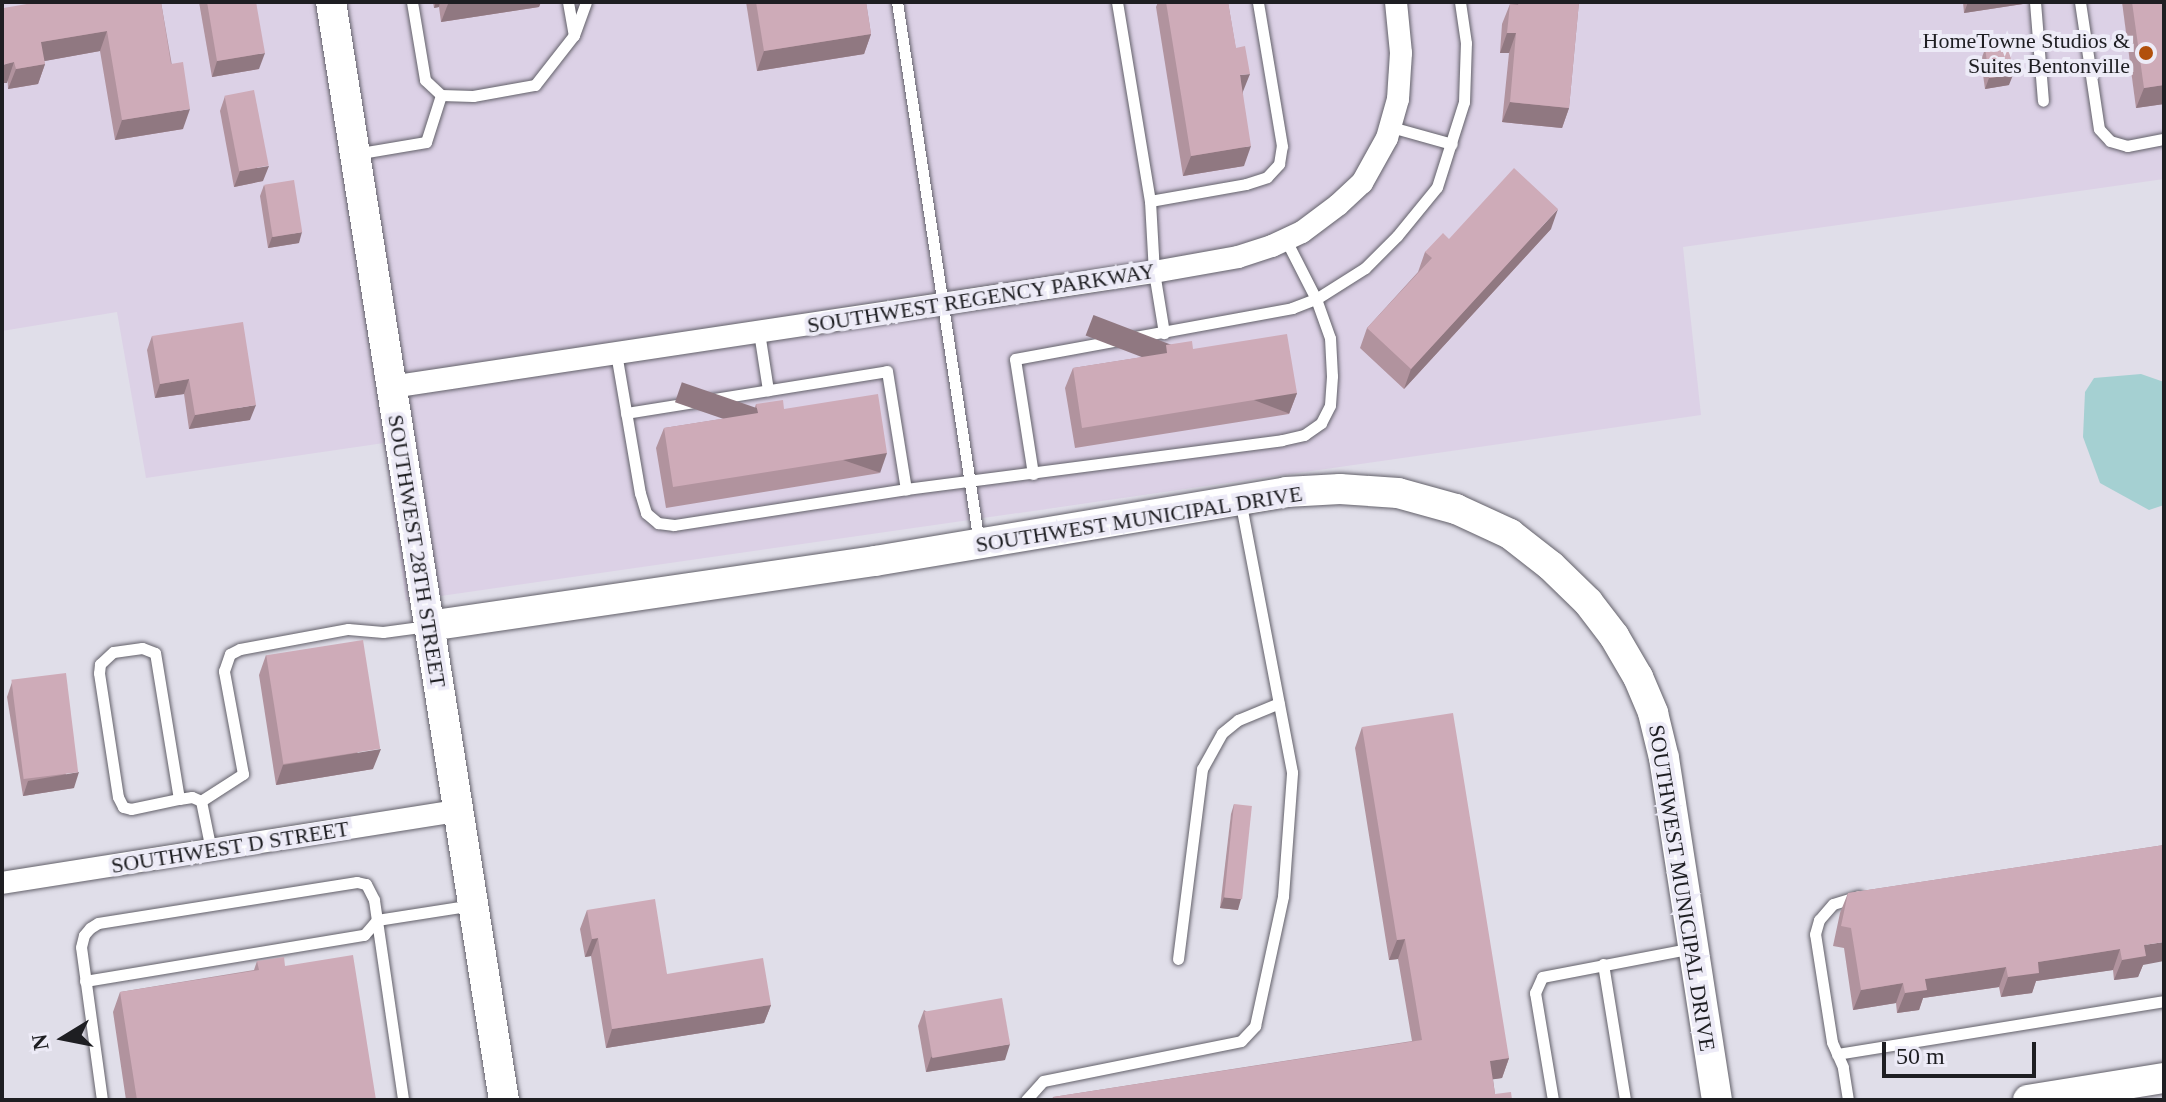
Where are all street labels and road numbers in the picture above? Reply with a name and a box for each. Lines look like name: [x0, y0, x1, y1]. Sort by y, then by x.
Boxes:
street label: SOUTHWEST REGENCY PARKWAY: [805, 257, 1157, 339]
street label: SOUTHWEST 28TH STREET: [382, 413, 452, 689]
street label: SOUTHWEST MUNICIPAL DRIVE: [973, 480, 1305, 558]
street label: SOUTHWEST MUNICIPAL DRIVE: [1643, 722, 1721, 1054]
street label: SOUTHWEST D STREET: [109, 815, 351, 879]

